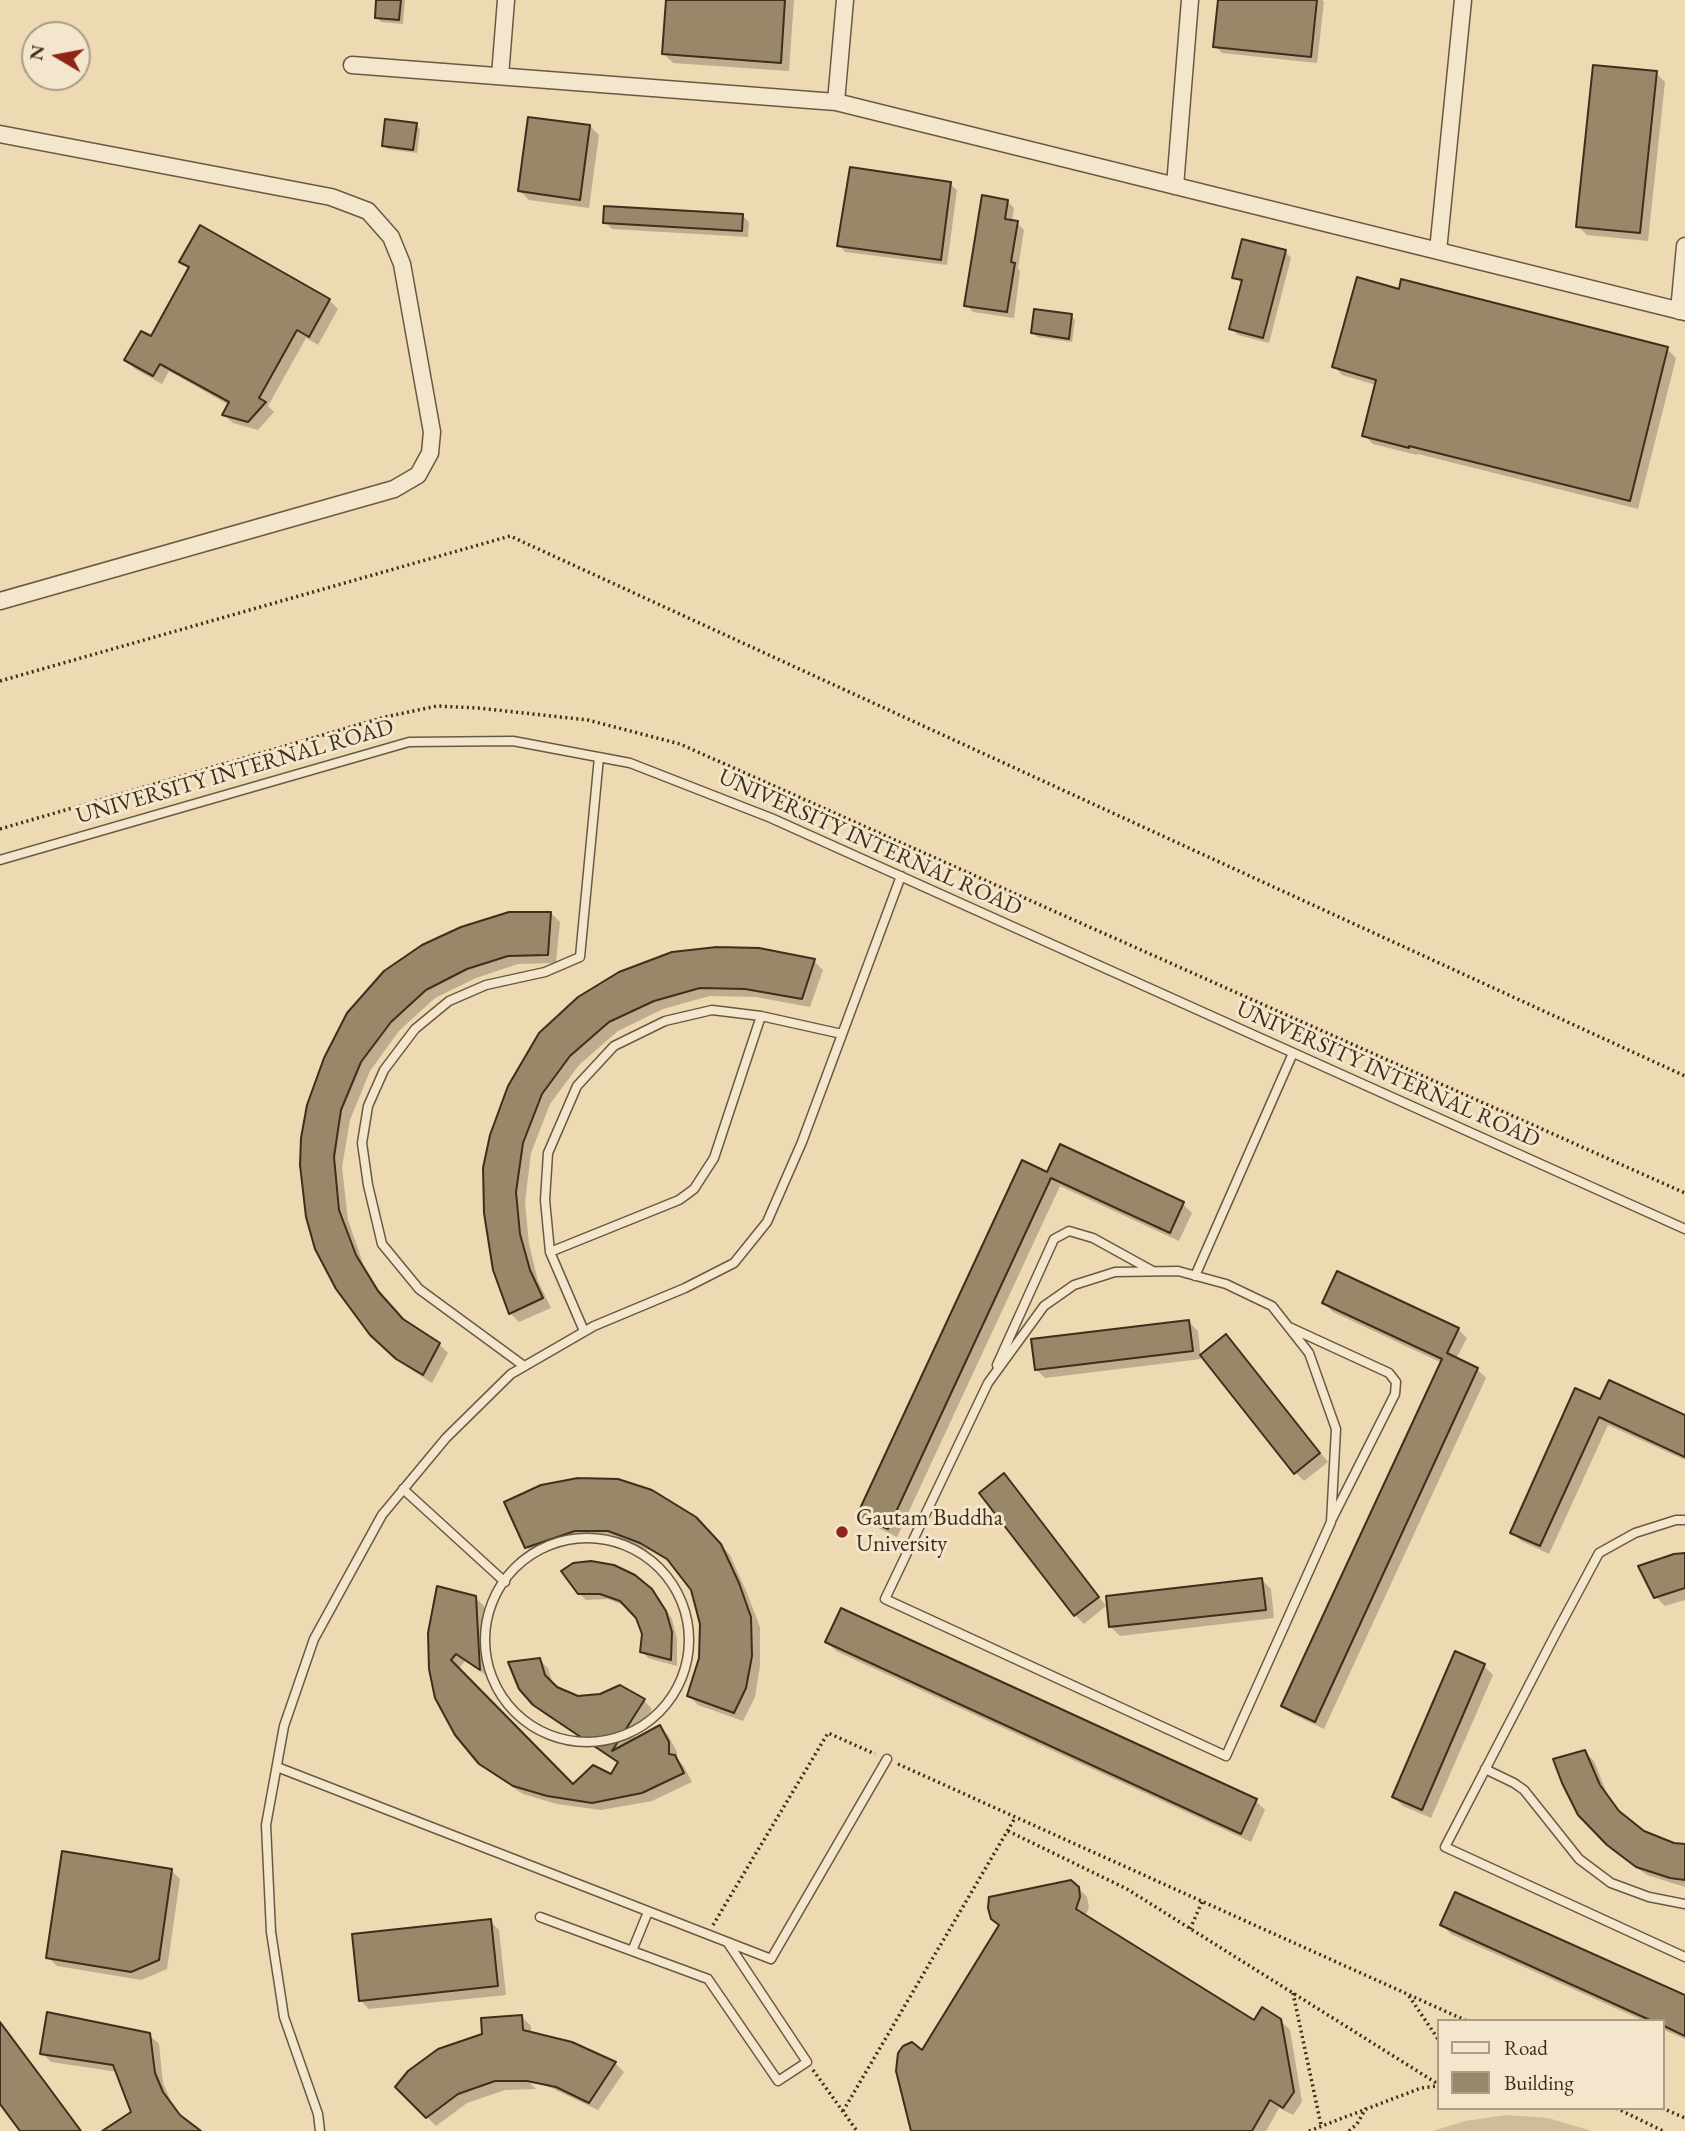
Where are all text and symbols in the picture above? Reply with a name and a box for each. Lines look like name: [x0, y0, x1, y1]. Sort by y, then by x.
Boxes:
north arrow: [21, 21, 91, 91]
text: N: [23, 43, 50, 62]
street label: UNIVERSITY INTERNAL ROAD: [73, 713, 397, 831]
street label: UNIVERSITY INTERNAL ROAD: [714, 763, 1026, 923]
street label: UNIVERSITY INTERNAL ROAD: [1232, 995, 1544, 1155]
place label: Gautam Buddha University: [856, 1505, 1003, 1559]
marker: Gautam Buddha University: [834, 1524, 850, 1540]
legend: [1436, 2019, 1664, 2110]
text: Road: [1504, 2034, 1548, 2061]
text: Building: [1504, 2069, 1574, 2096]

